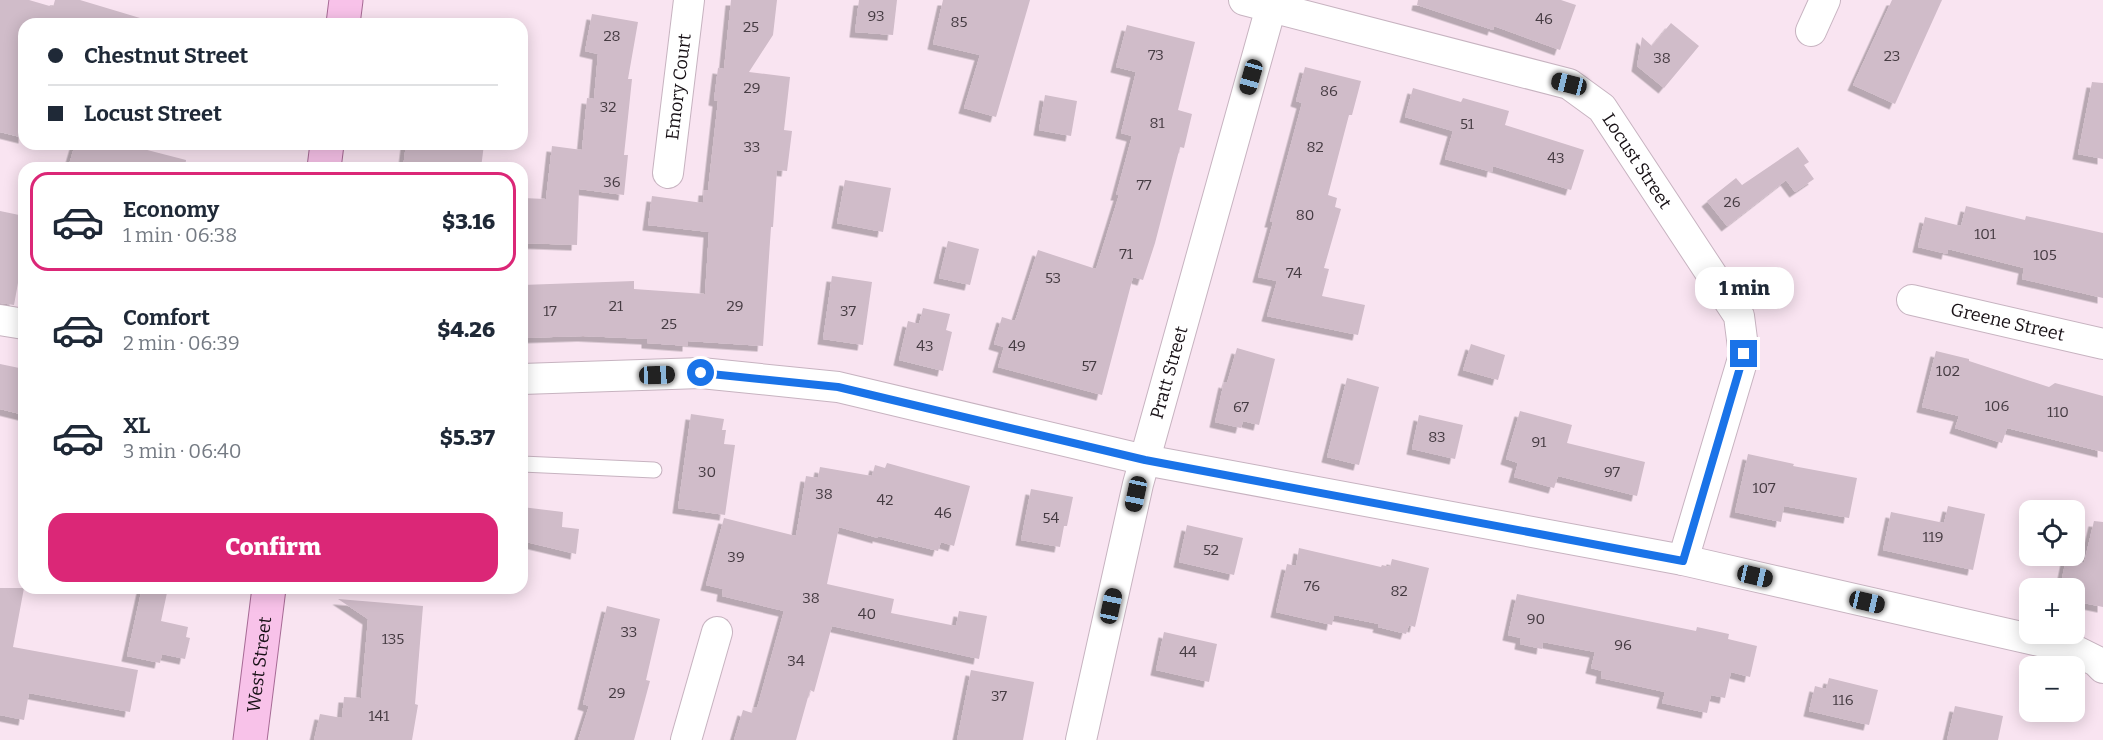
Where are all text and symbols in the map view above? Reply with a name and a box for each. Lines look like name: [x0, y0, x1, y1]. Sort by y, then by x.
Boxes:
house number: 93: [867, 7, 885, 25]
house number: 46: [1535, 10, 1553, 28]
house number: 85: [950, 13, 968, 31]
house number: 25: [743, 18, 759, 36]
house number: 28: [603, 27, 621, 45]
street label: Emory Court: [661, 32, 696, 141]
text: Chestnut Street: [84, 42, 248, 69]
house number: 73: [1148, 46, 1164, 64]
house number: 23: [1884, 47, 1900, 65]
house number: 38: [1653, 49, 1671, 67]
car: [1237, 57, 1265, 97]
car: [1549, 71, 1589, 97]
house number: 29: [744, 79, 760, 97]
house number: 86: [1320, 82, 1338, 100]
house number: 32: [600, 98, 616, 116]
text: Locust Street: [84, 100, 222, 127]
street label: Locust Street: [1598, 109, 1677, 213]
house number: 81: [1149, 114, 1165, 132]
house number: 51: [1460, 115, 1474, 133]
house number: 33: [744, 138, 760, 156]
house number: 82: [1306, 138, 1324, 156]
house number: 43: [1547, 149, 1565, 167]
house number: 36: [603, 173, 621, 191]
house number: 77: [1136, 176, 1152, 194]
house number: 26: [1724, 193, 1741, 211]
icon: car: [51, 195, 105, 249]
text: Economy: [123, 196, 219, 223]
house number: 80: [1296, 206, 1314, 224]
text: $3.16: [442, 208, 495, 235]
text: 1 min · 06:38: [123, 223, 237, 247]
house number: 101: [1974, 225, 1996, 243]
house number: 71: [1119, 245, 1133, 263]
house number: 105: [2033, 246, 2057, 264]
house number: 74: [1286, 264, 1302, 282]
callout: 1 min: [1694, 267, 1794, 309]
house number: 53: [1045, 269, 1061, 287]
text: 1 min: [1719, 276, 1770, 300]
house number: 21: [609, 297, 623, 315]
house number: 29: [727, 297, 743, 315]
street label: Greene Street: [1948, 298, 2067, 346]
house number: 17: [543, 302, 557, 320]
house number: 37: [840, 302, 857, 320]
icon: car: [51, 303, 105, 357]
text: Comfort: [123, 304, 210, 331]
house number: 25: [661, 315, 677, 333]
text: $4.26: [437, 316, 495, 343]
street label: Pratt Street: [1146, 323, 1193, 421]
text: 2 min · 06:39: [123, 331, 240, 355]
house number: 43: [916, 337, 934, 355]
house number: 49: [1008, 337, 1026, 355]
route end: [1730, 340, 1757, 367]
house number: 57: [1081, 357, 1097, 375]
route start: [687, 359, 714, 386]
house number: 102: [1936, 362, 1960, 380]
car: [639, 365, 675, 385]
house number: 106: [1985, 397, 2009, 415]
house number: 67: [1233, 398, 1250, 416]
house number: 110: [2047, 403, 2069, 421]
icon: car: [51, 411, 105, 465]
text: XL: [123, 412, 150, 439]
text: $5.37: [440, 424, 495, 451]
house number: 83: [1428, 428, 1446, 446]
house number: 91: [1532, 433, 1546, 451]
text: 3 min · 06:40: [123, 439, 242, 463]
house number: 30: [698, 463, 716, 481]
house number: 97: [1604, 463, 1621, 481]
car: [1123, 475, 1149, 513]
house number: 107: [1752, 479, 1776, 497]
house number: 38: [815, 485, 833, 503]
house number: 42: [877, 491, 893, 509]
map controls: [2019, 500, 2085, 722]
button: locate: [2019, 500, 2085, 566]
house number: 46: [934, 504, 952, 522]
house number: 54: [1043, 509, 1060, 527]
button: Confirm: [48, 513, 498, 582]
house number: 119: [1923, 528, 1943, 546]
house number: 52: [1203, 541, 1219, 559]
house number: 39: [727, 548, 745, 566]
car: [1735, 563, 1775, 589]
house number: 76: [1304, 577, 1320, 595]
button: +: [2019, 578, 2085, 644]
house number: 82: [1390, 582, 1408, 600]
car: [1098, 587, 1124, 625]
house number: 38: [802, 589, 820, 607]
car: [1847, 589, 1887, 615]
house number: 40: [858, 605, 876, 623]
house number: 90: [1527, 610, 1545, 628]
street label: West Street: [243, 615, 276, 714]
house number: 33: [621, 623, 637, 641]
house number: 135: [382, 630, 404, 648]
house number: 96: [1614, 636, 1632, 654]
house number: 44: [1179, 643, 1197, 661]
house number: 34: [787, 652, 805, 670]
button: −: [2019, 656, 2085, 722]
house number: 29: [609, 684, 625, 702]
house number: 37: [991, 687, 1008, 705]
house number: 116: [1833, 691, 1854, 709]
house number: 141: [369, 707, 389, 725]

